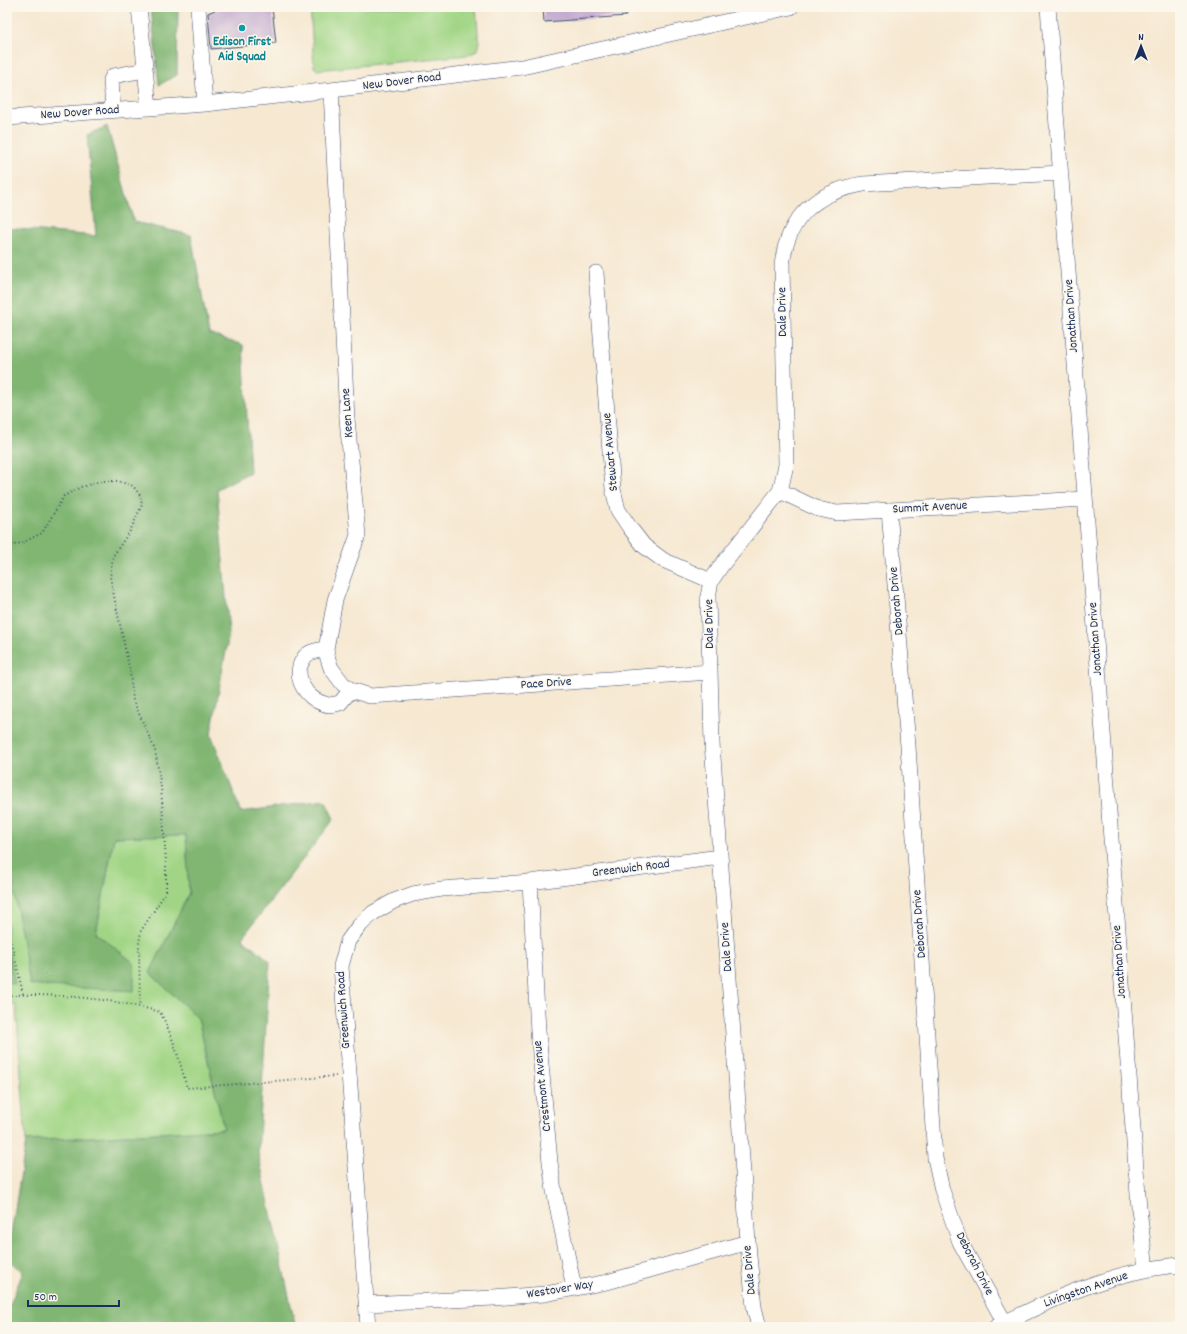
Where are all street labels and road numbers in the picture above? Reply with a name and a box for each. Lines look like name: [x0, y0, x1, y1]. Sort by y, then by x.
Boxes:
street label: New Dover Road: [362, 68, 442, 96]
street label: New Dover Road: [40, 101, 120, 125]
street label: Jonathan Drive: [1060, 278, 1084, 353]
street label: Dale Drive: [773, 287, 793, 337]
street label: Keen Lane: [337, 387, 359, 438]
street label: Stewart Avenue: [598, 412, 624, 492]
street label: Summit Avenue: [892, 497, 968, 519]
street label: Deborah Drive: [885, 566, 909, 636]
street label: Dale Drive: [700, 599, 720, 649]
street label: Jonathan Drive: [1084, 601, 1108, 676]
street label: Pace Drive: [520, 673, 572, 695]
street label: Greenwich Road: [591, 855, 671, 883]
street label: Deborah Drive: [908, 889, 932, 959]
street label: Dale Drive: [716, 921, 738, 972]
street label: Jonathan Drive: [1108, 924, 1132, 999]
street label: Greenwich Road: [332, 970, 356, 1050]
street label: Crestmont Avenue: [529, 1039, 557, 1132]
street label: Deborah Drive: [950, 1229, 998, 1299]
street label: Dale Drive: [738, 1244, 762, 1296]
street label: Livingston Avenue: [1041, 1267, 1131, 1313]
street label: Westover Way: [525, 1275, 595, 1305]

